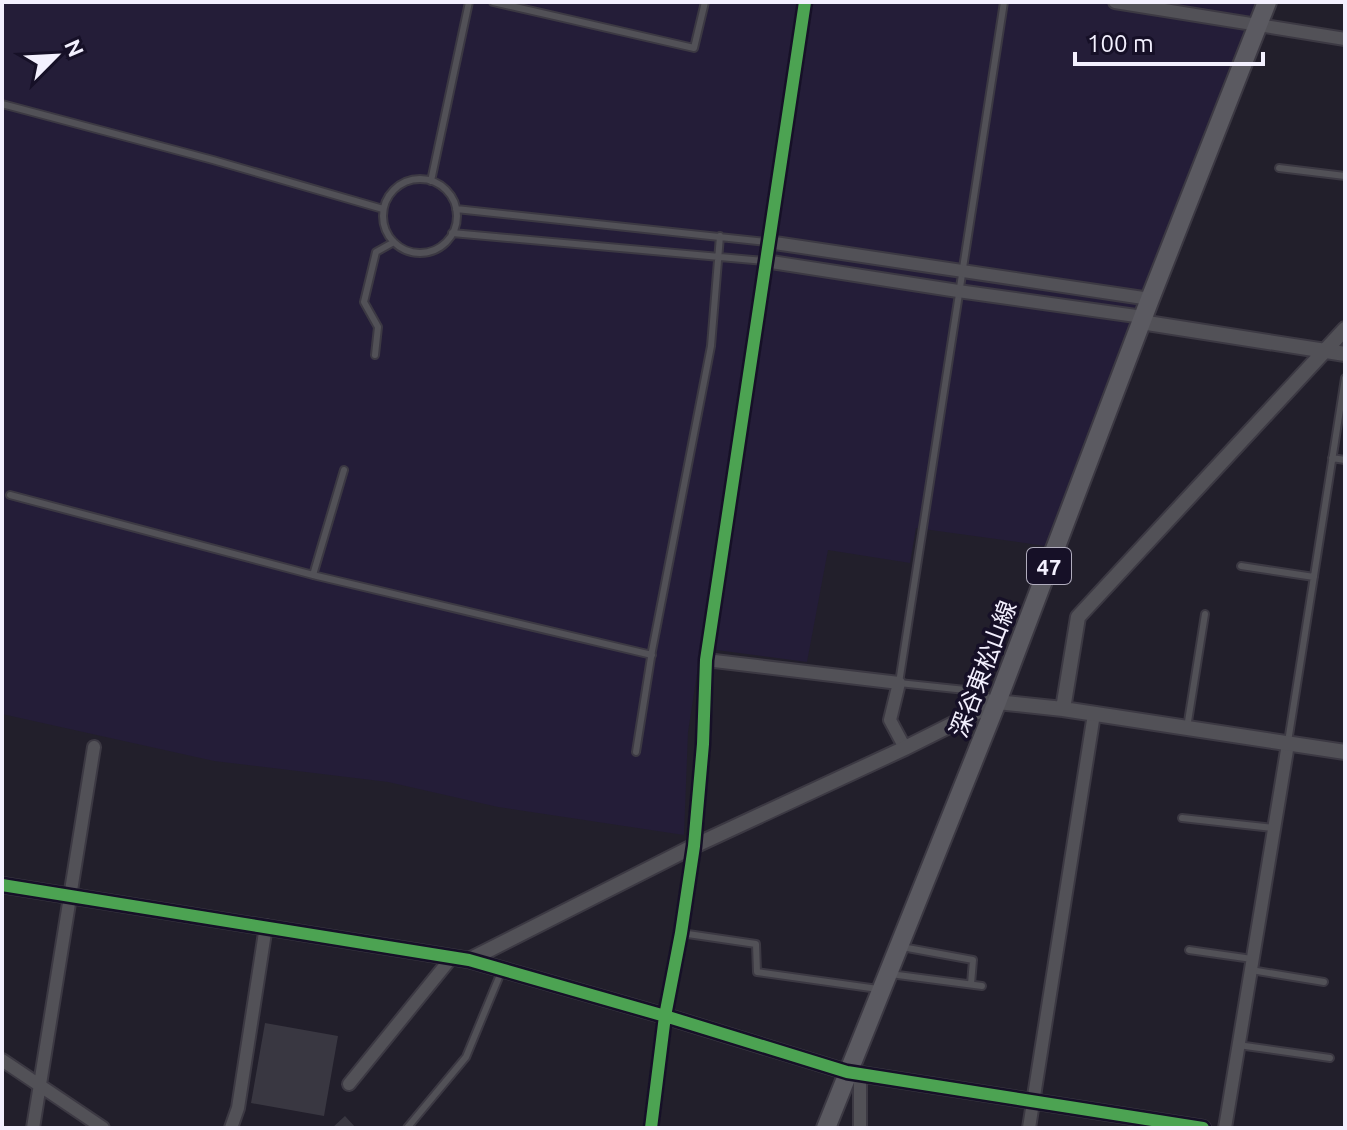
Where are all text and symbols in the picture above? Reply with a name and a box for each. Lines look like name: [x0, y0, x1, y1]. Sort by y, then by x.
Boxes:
north arrow: [16, 16, 96, 96]
scale bar: [1075, 16, 1263, 66]
text: 100 m: [1087, 30, 1154, 57]
text: N: [60, 35, 89, 60]
road number: 47: [1027, 548, 1071, 584]
street label: 深谷東松山線: [945, 597, 1021, 741]

